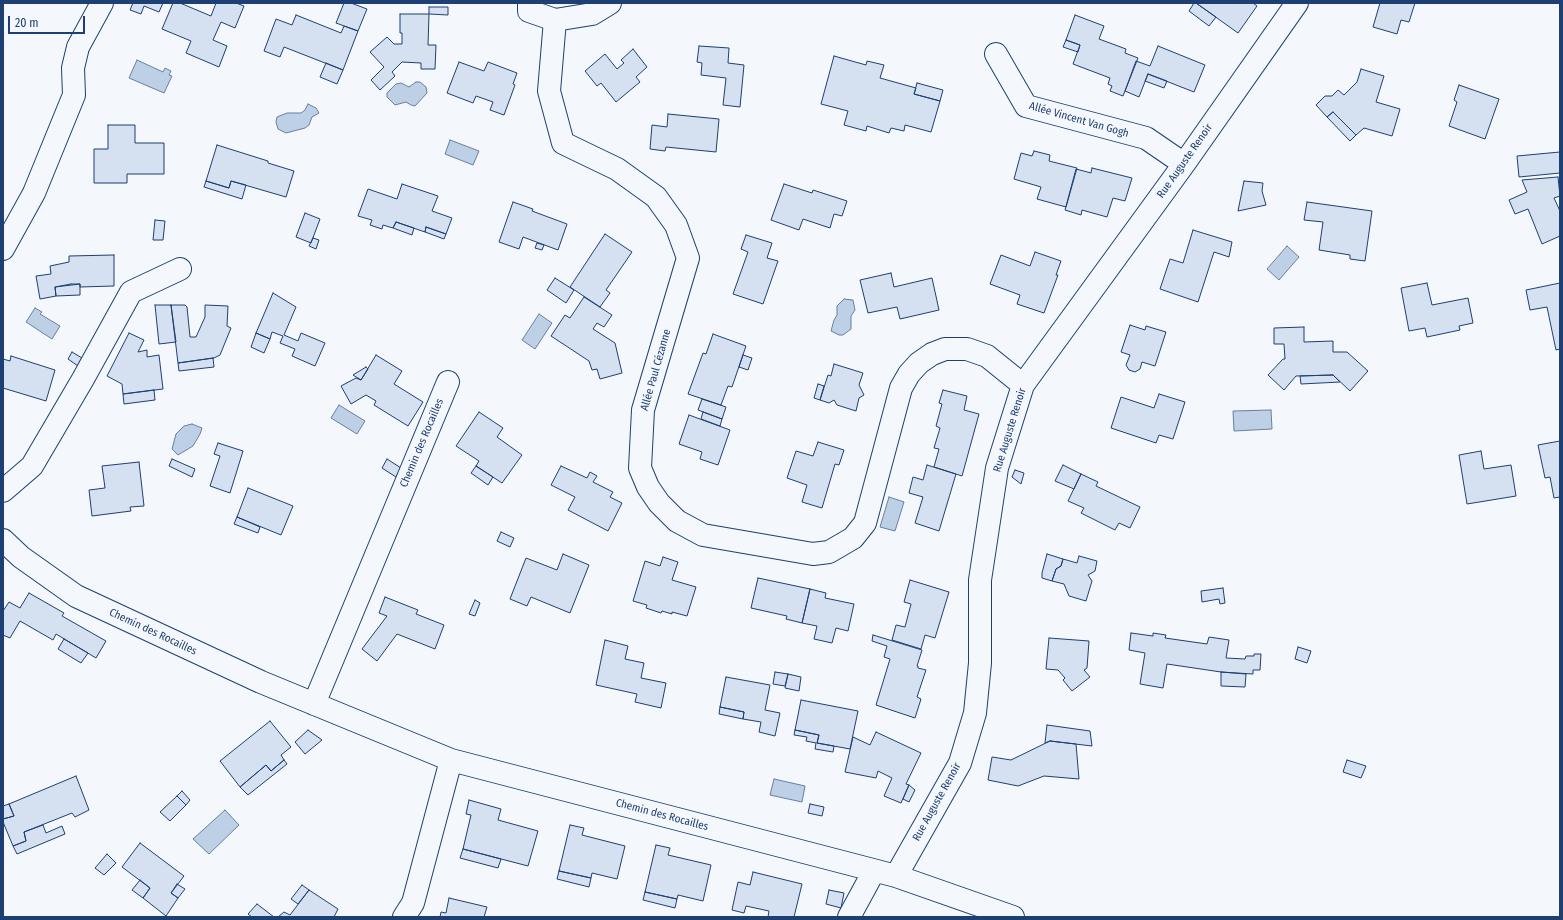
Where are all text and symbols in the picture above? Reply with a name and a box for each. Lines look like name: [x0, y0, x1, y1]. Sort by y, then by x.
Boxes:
scale bar: [10, 8, 87, 34]
text: 20 m: [15, 16, 39, 30]
street label: Allée Vincent Van Gogh: [1028, 99, 1130, 141]
street label: Rue Auguste Renoir: [1154, 121, 1216, 201]
street label: Allée Paul Cézanne: [638, 328, 674, 412]
street label: Rue Auguste Renoir: [991, 386, 1029, 474]
street label: Chemin des Rocailles: [397, 397, 447, 489]
street label: Chemin des Rocailles: [107, 606, 199, 658]
street label: Rue Auguste Renoir: [910, 760, 964, 844]
street label: Chemin des Rocailles: [614, 796, 710, 834]

